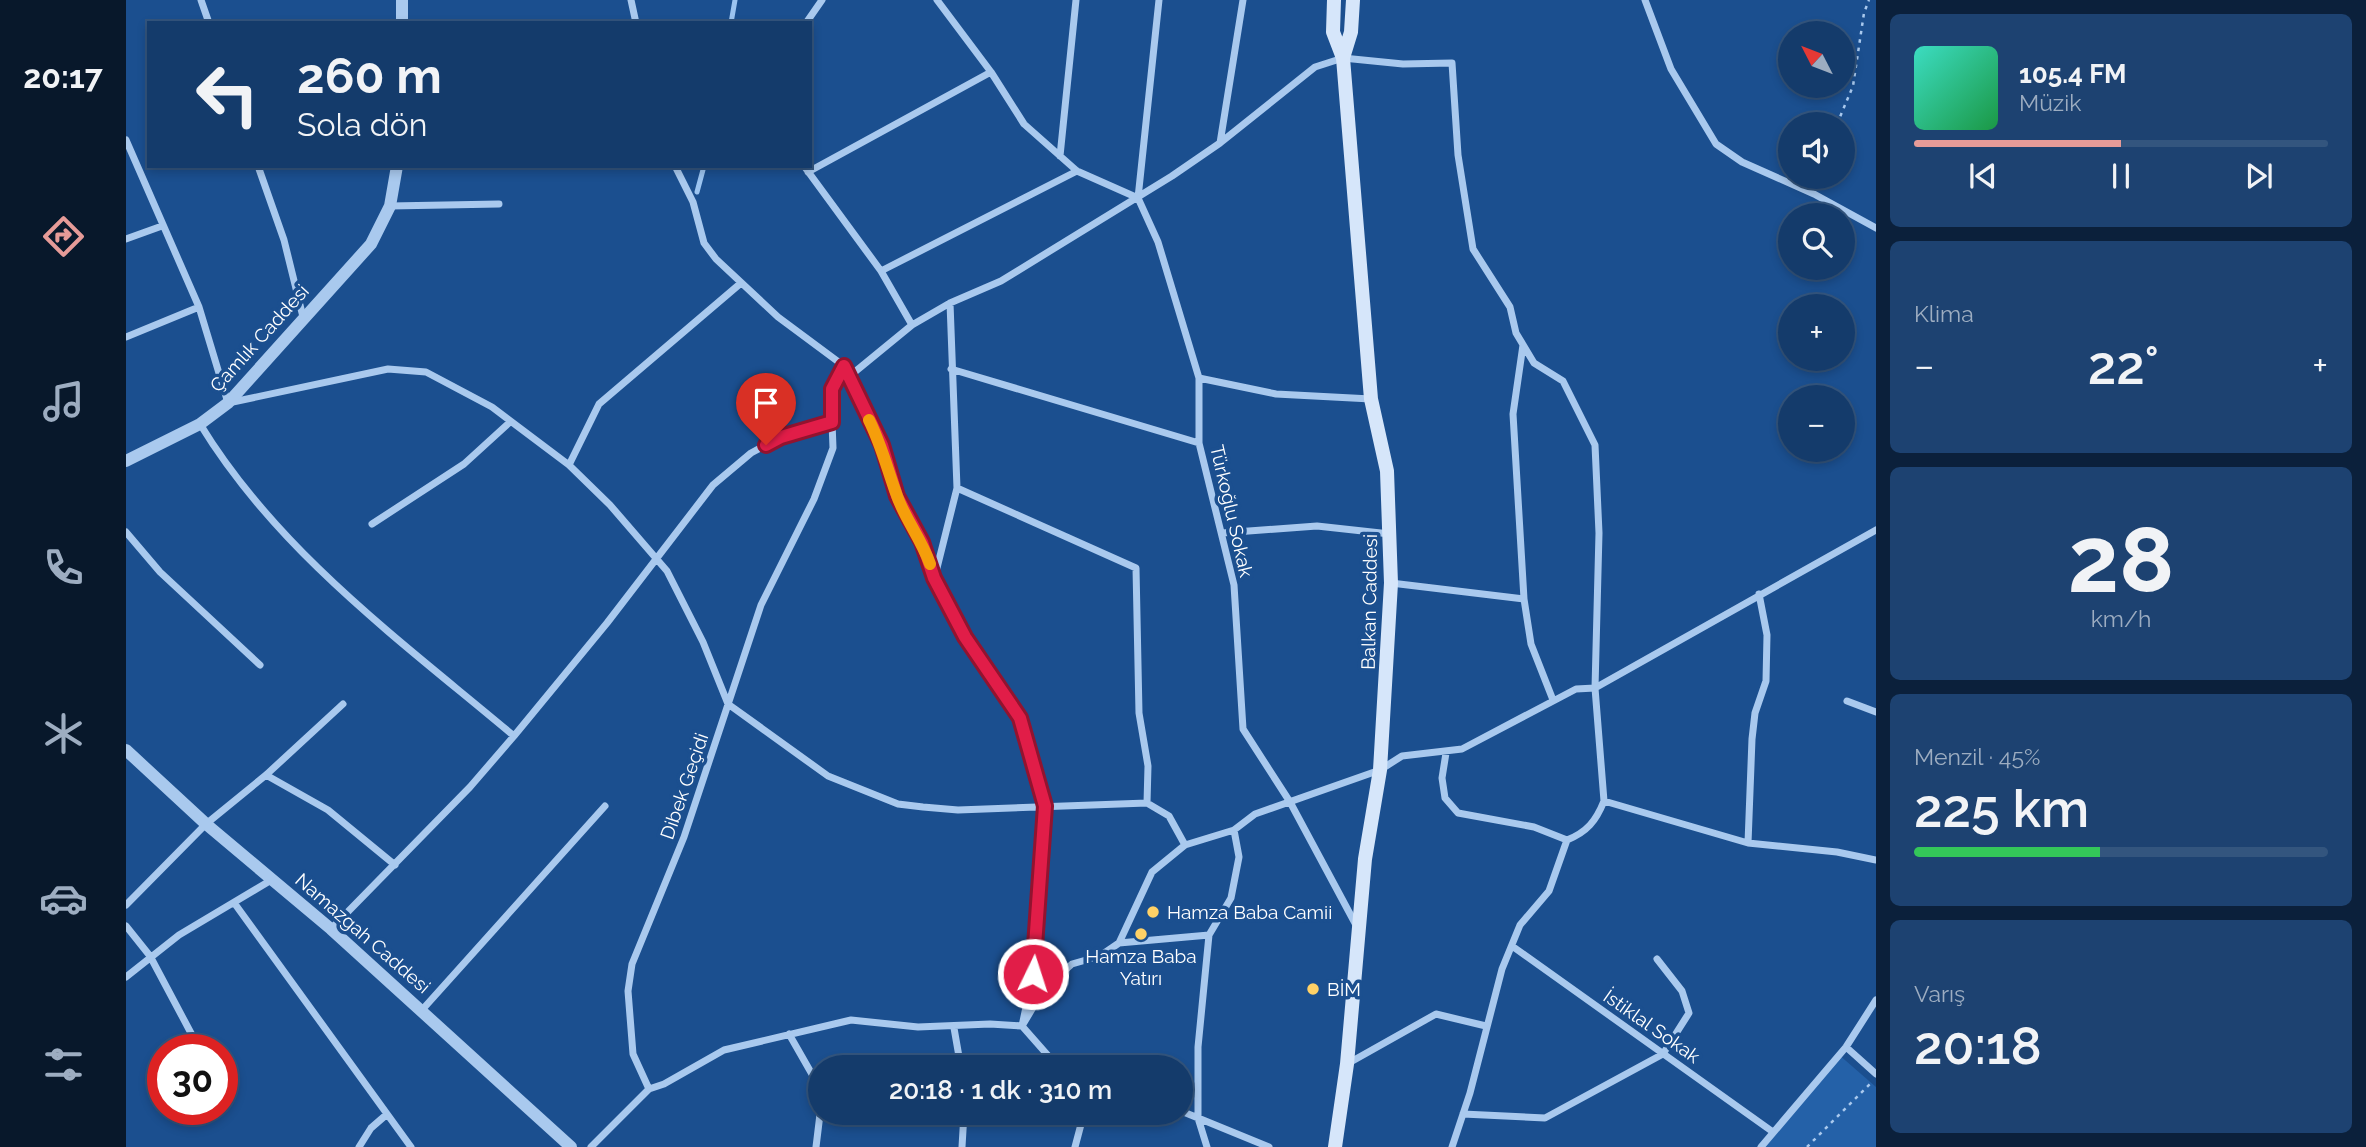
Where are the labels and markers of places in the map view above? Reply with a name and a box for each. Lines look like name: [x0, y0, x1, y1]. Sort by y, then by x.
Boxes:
pin: [736, 373, 796, 445]
place label: Hamza Baba Camii: [1167, 901, 1332, 923]
marker: Hamza Baba Camii: [1145, 904, 1161, 920]
marker: Hamza Baba Yatırı: [1133, 926, 1149, 942]
place label: Hamza Baba Yatırı: [1085, 945, 1197, 989]
place label: BİM: [1327, 978, 1361, 1000]
marker: BİM: [1305, 981, 1321, 997]

